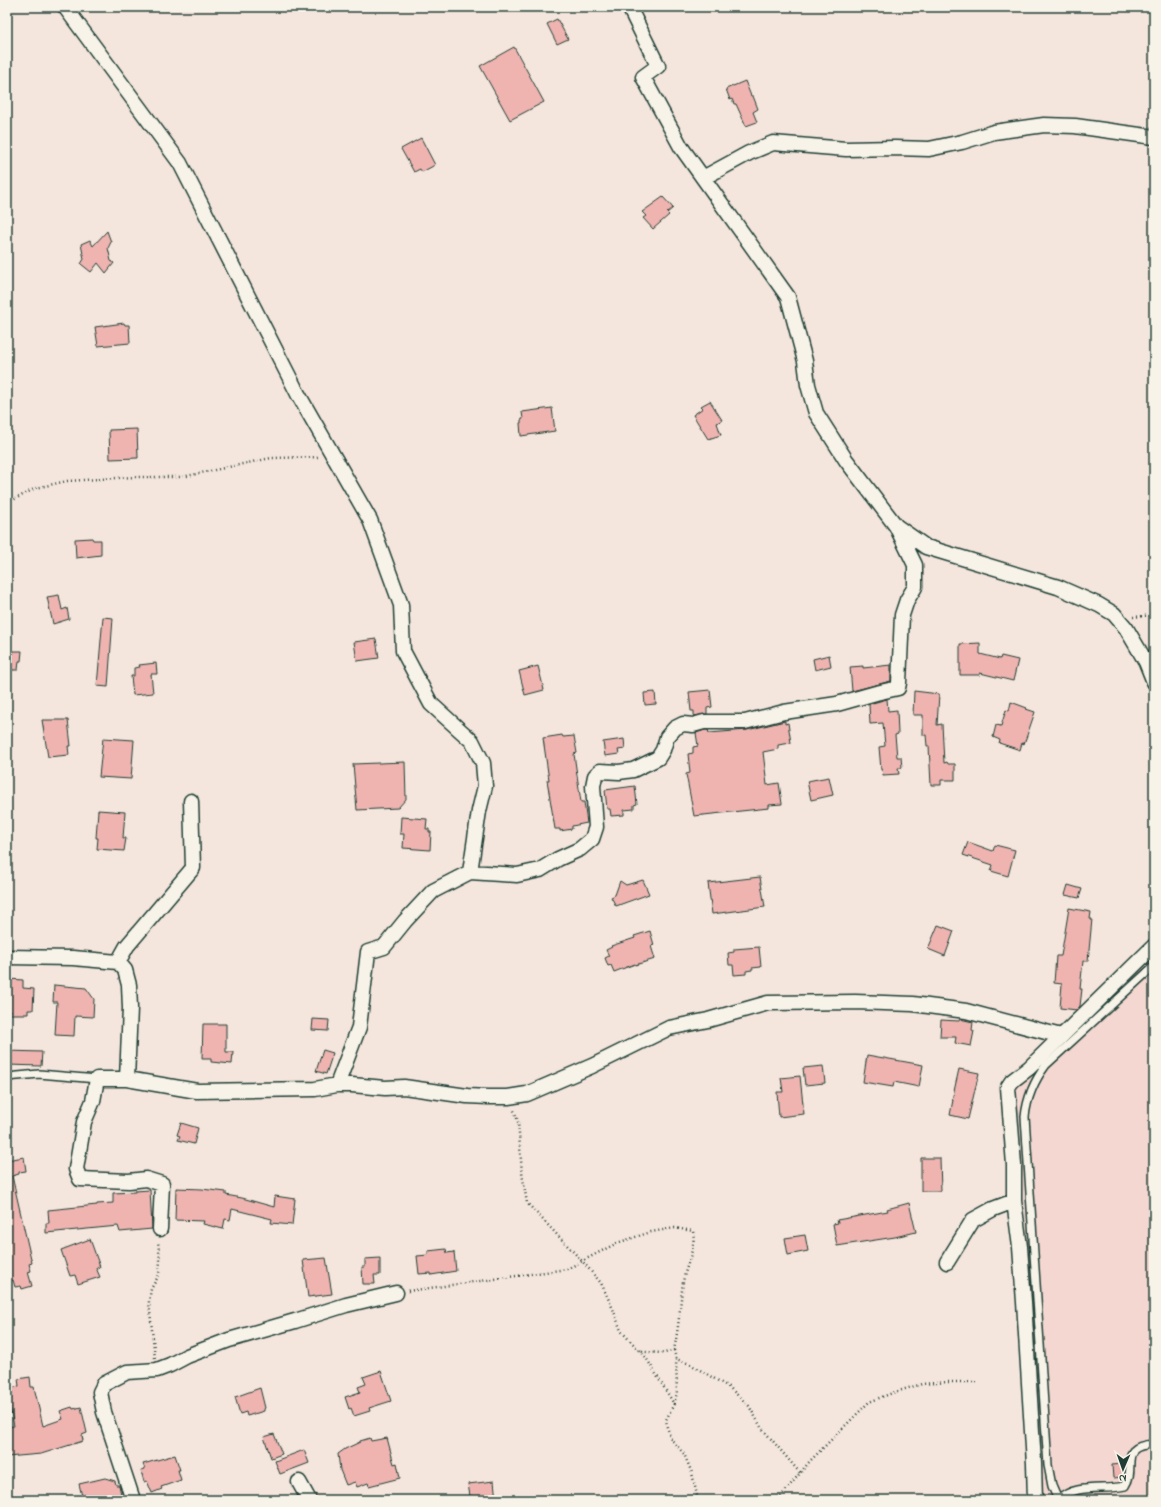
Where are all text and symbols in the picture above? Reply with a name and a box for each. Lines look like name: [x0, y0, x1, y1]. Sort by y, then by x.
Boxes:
north arrow: [1103, 1449, 1143, 1489]
text: N: [1119, 1470, 1127, 1486]

